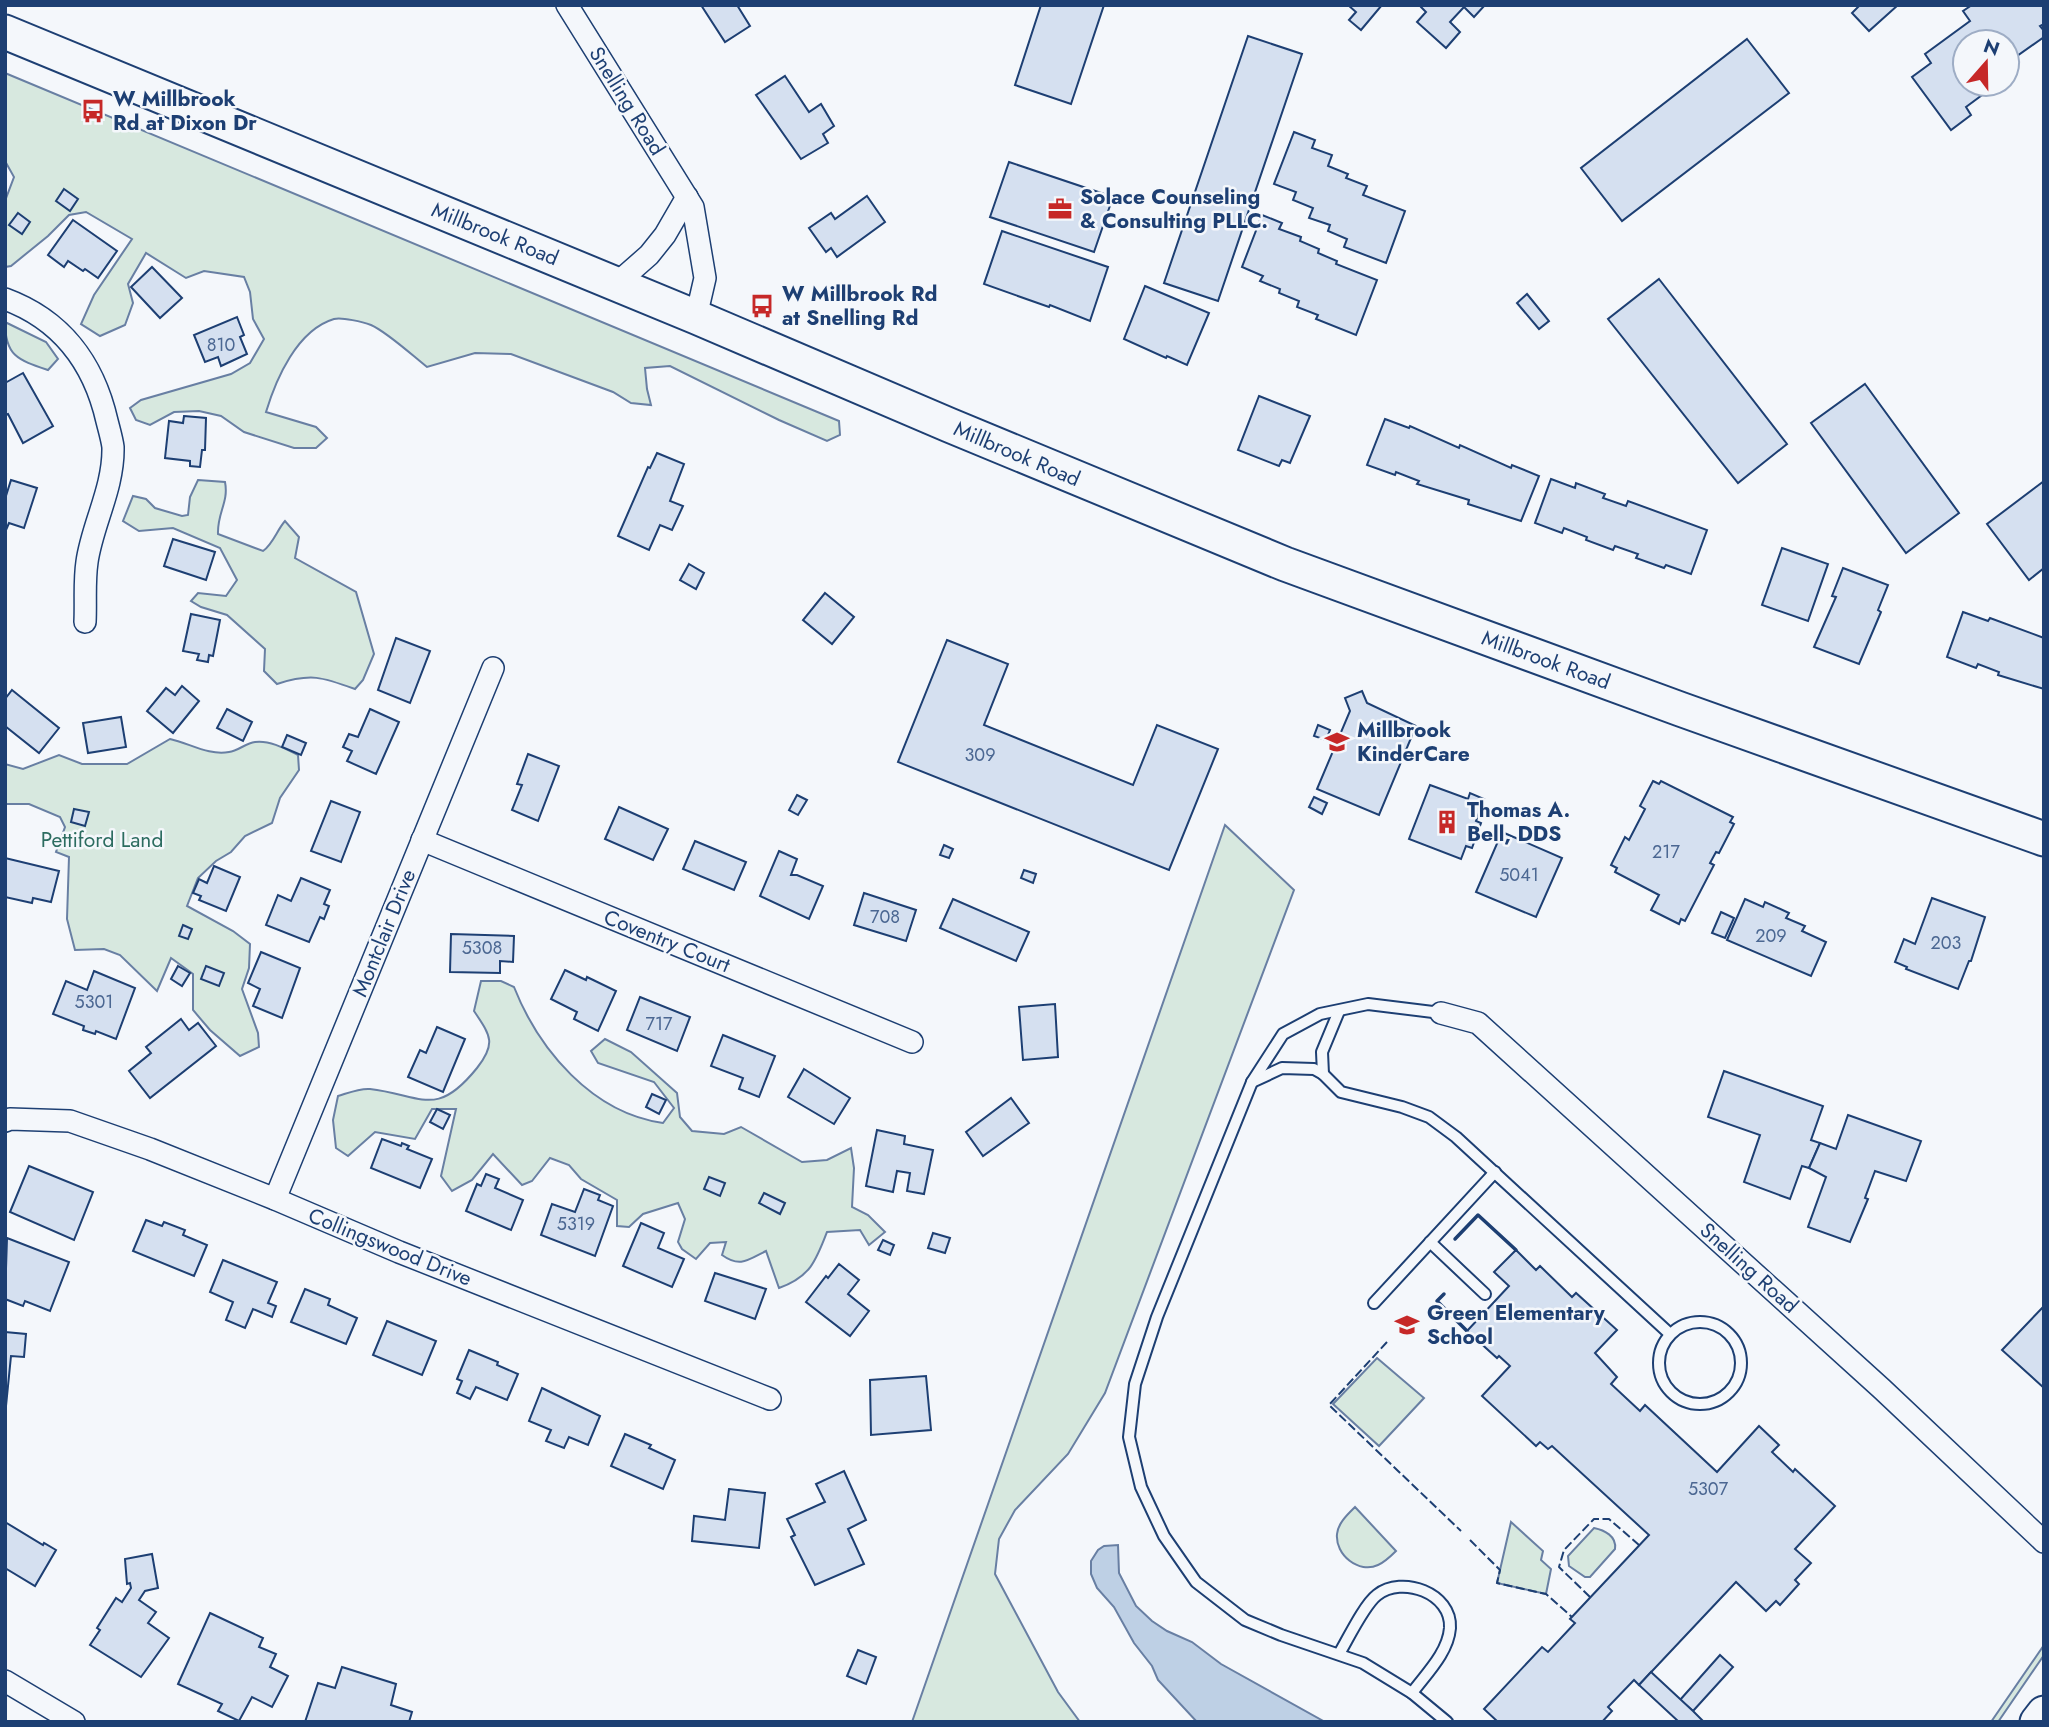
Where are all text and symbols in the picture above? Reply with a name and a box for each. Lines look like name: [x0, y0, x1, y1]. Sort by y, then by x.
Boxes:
north arrow: [1951, 28, 2021, 98]
text: N: [1980, 32, 2003, 63]
street label: Snelling Road: [582, 41, 672, 161]
place label: W Millbrook Rd at Dixon Dr: [113, 84, 257, 138]
bus stop icon: W Millbrook Rd at Dixon Dr: [79, 97, 107, 125]
place label: Solace Counseling & Consulting PLLC.: [1080, 182, 1268, 236]
street label: Millbrook Road: [427, 195, 563, 273]
office icon: Solace Counseling & Consulting PLLC.: [1046, 195, 1074, 223]
place label: W Millbrook Rd at Snelling Rd: [782, 279, 938, 333]
bus stop icon: W Millbrook Rd at Snelling Rd: [748, 292, 776, 320]
house number: 810: [207, 332, 236, 358]
street label: Millbrook Road: [949, 414, 1085, 494]
street label: Millbrook Road: [1478, 623, 1614, 697]
place label: Millbrook KinderCare: [1357, 715, 1470, 769]
school or university icon: Millbrook KinderCare: [1323, 728, 1351, 756]
house number: 309: [965, 742, 996, 768]
place label: Thomas A. Bell, DDS: [1467, 795, 1570, 849]
building icon: Thomas A. Bell, DDS: [1433, 808, 1461, 836]
park label: Pettiford Land: [41, 825, 163, 855]
house number: 217: [1652, 839, 1680, 865]
house number: 5041: [1499, 862, 1539, 888]
street label: Montclair Drive: [345, 865, 423, 1001]
street label: Coventry Court: [599, 902, 735, 980]
house number: 708: [870, 904, 900, 930]
house number: 209: [1755, 923, 1787, 949]
house number: 203: [1931, 930, 1962, 956]
house number: 5308: [462, 935, 502, 961]
house number: 5301: [75, 989, 113, 1015]
house number: 717: [646, 1011, 673, 1037]
street label: Collingswood Drive: [304, 1200, 477, 1294]
house number: 5319: [557, 1211, 595, 1237]
street label: Snelling Road: [1693, 1216, 1805, 1320]
place label: Green Elementary School: [1427, 1298, 1606, 1352]
school or university icon: Green Elementary School: [1393, 1311, 1421, 1339]
house number: 5307: [1688, 1476, 1729, 1502]

